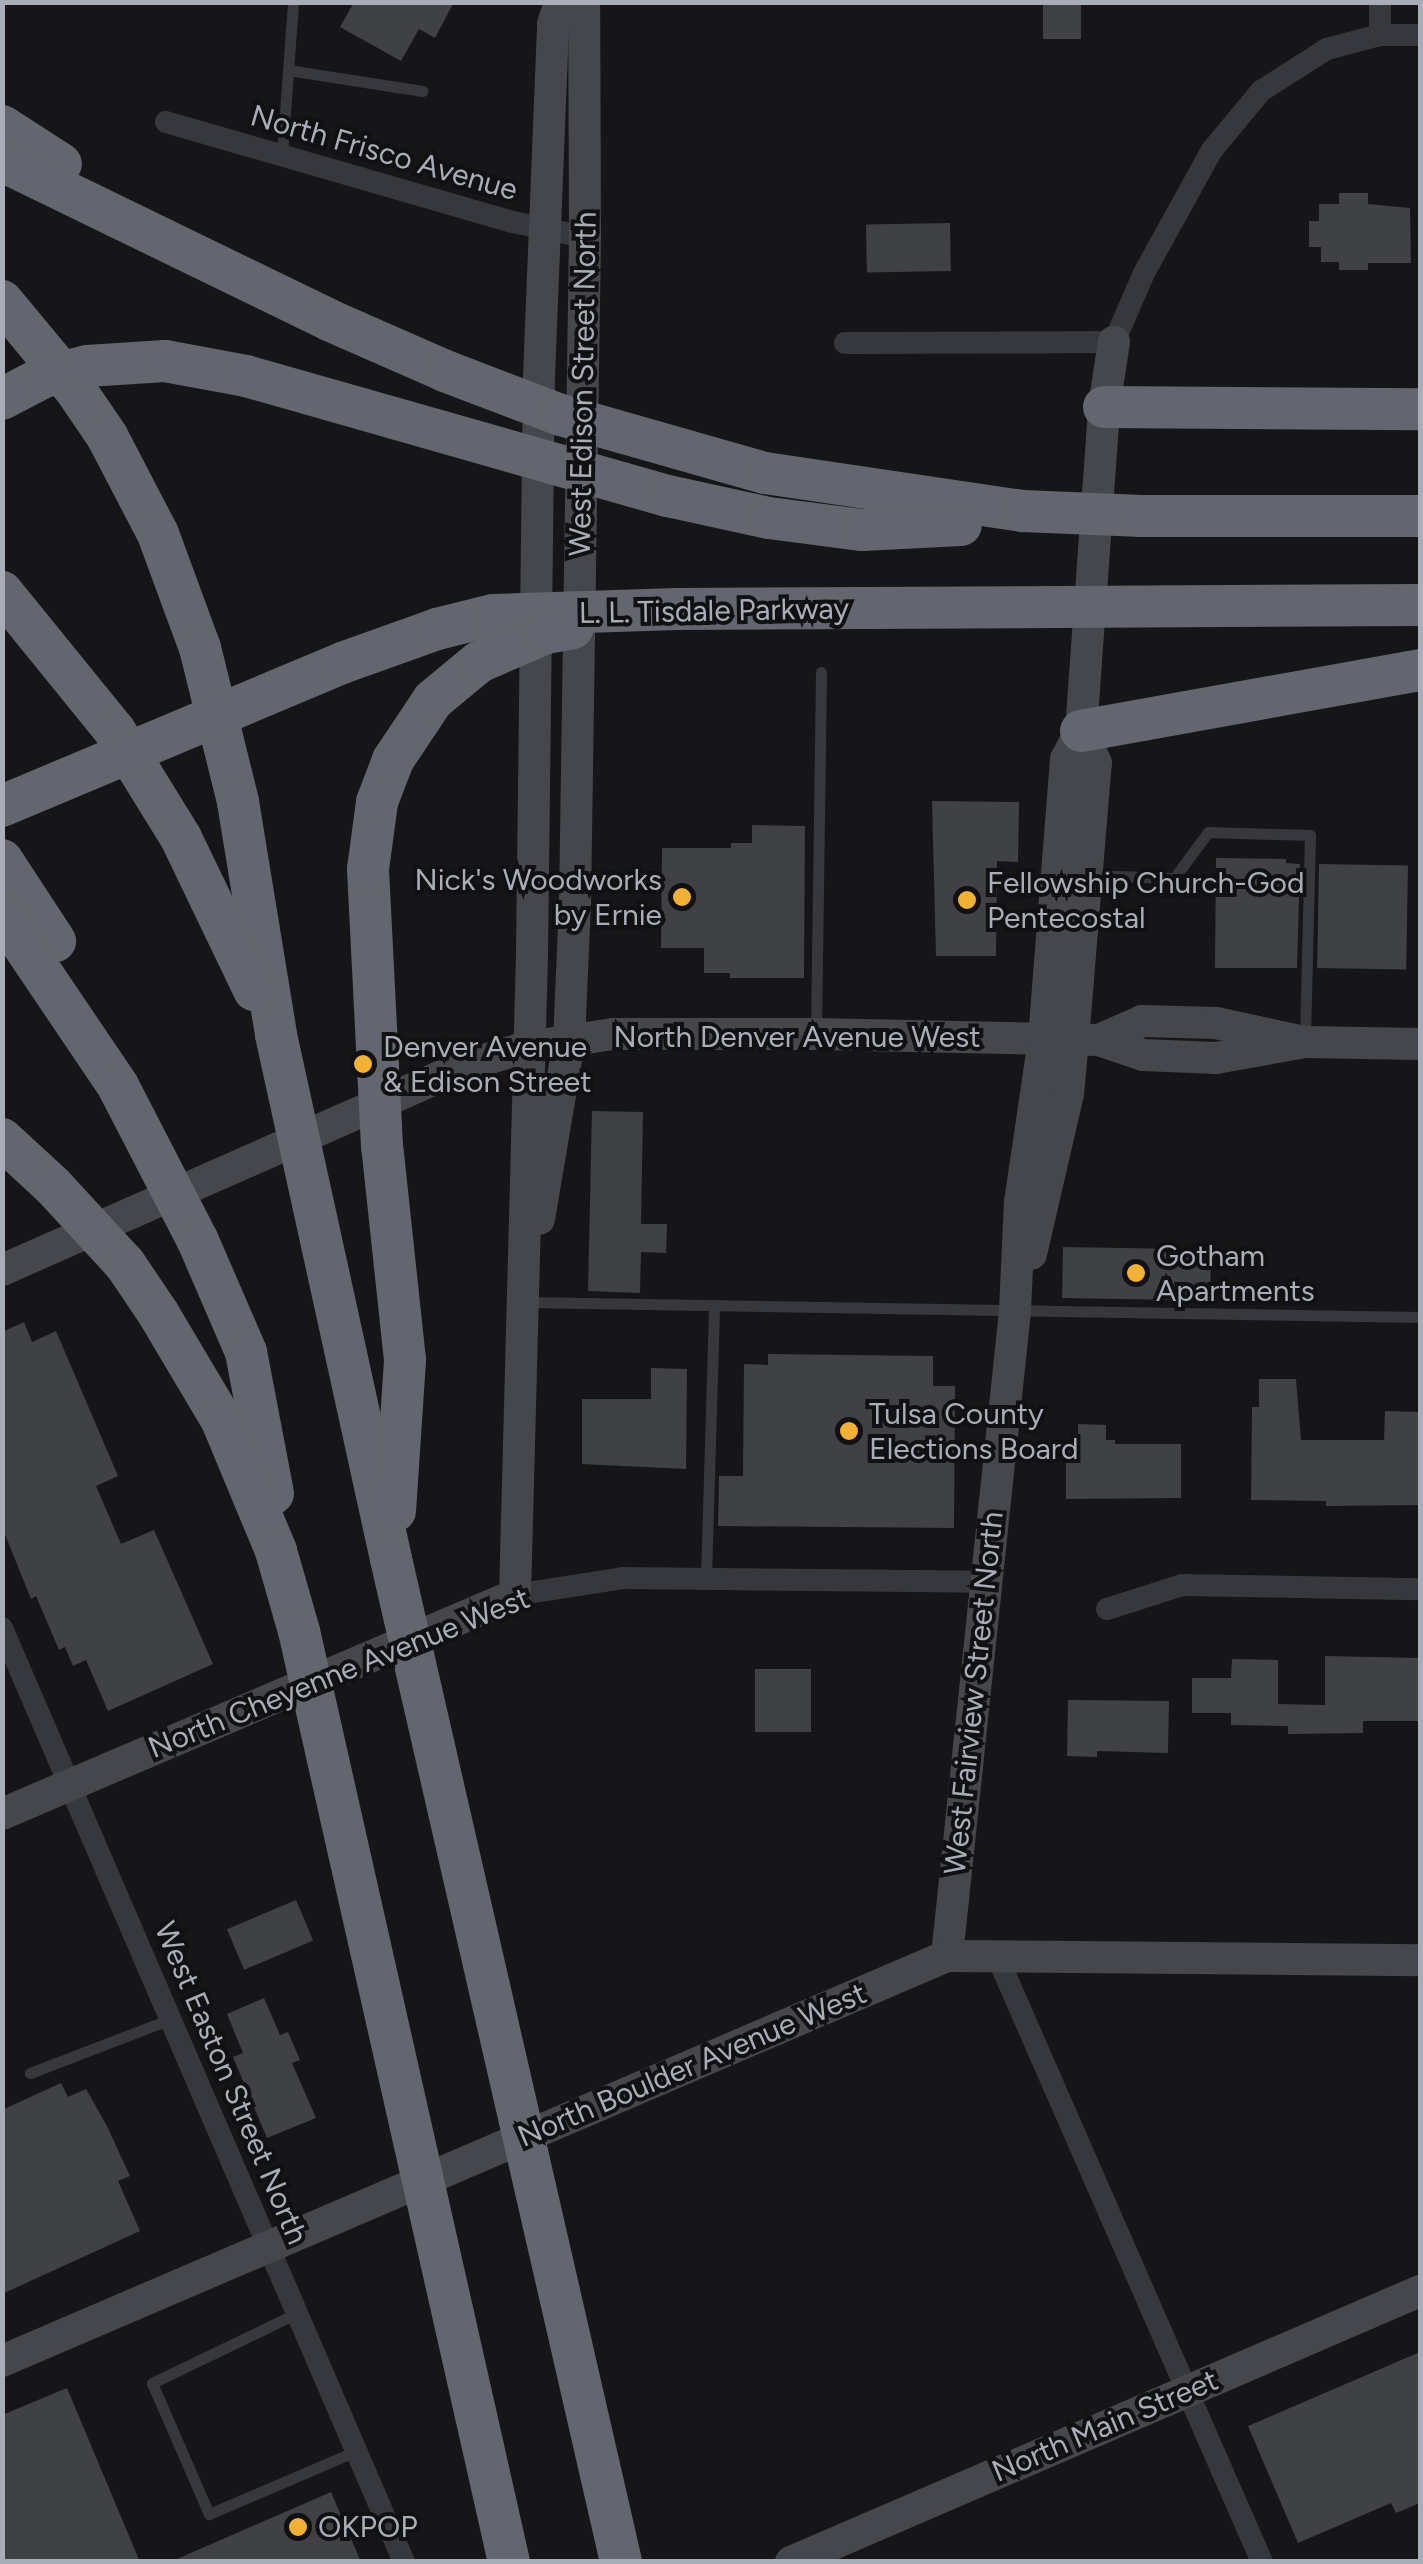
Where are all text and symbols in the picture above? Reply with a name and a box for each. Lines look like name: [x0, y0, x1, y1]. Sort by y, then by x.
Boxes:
street label: North Frisco Avenue: [246, 98, 522, 208]
street label: West Edison Street North: [562, 211, 604, 557]
street label: L. L. Tisdale Parkway: [579, 591, 849, 631]
place label: Nick's Woodworks by Ernie: [414, 862, 662, 932]
place label: Fellowship Church-God Pentecostal: [987, 865, 1305, 936]
marker: Nick's Woodworks by Ernie: [671, 886, 693, 908]
marker: Fellowship Church-God Pentecostal: [956, 889, 978, 911]
street label: North Denver Avenue West: [613, 1019, 981, 1055]
place label: Denver Avenue & Edison Street: [383, 1029, 592, 1100]
marker: Denver Avenue & Edison Street: [352, 1053, 374, 1075]
place label: Gotham Apartments: [1156, 1238, 1315, 1308]
marker: Gotham Apartments: [1125, 1262, 1147, 1284]
place label: Tulsa County Elections Board: [869, 1396, 1079, 1466]
marker: Tulsa County Elections Board: [838, 1420, 860, 1442]
street label: West Fairview Street North: [937, 1510, 1011, 1876]
street label: North Cheyenne Avenue West: [143, 1580, 535, 1766]
street label: West Easton Street North: [147, 1916, 315, 2250]
street label: North Boulder Avenue West: [512, 1975, 872, 2155]
street label: North Main Street: [987, 2362, 1223, 2490]
place label: OKPOP: [318, 2509, 418, 2545]
marker: OKPOP: [287, 2516, 309, 2538]

